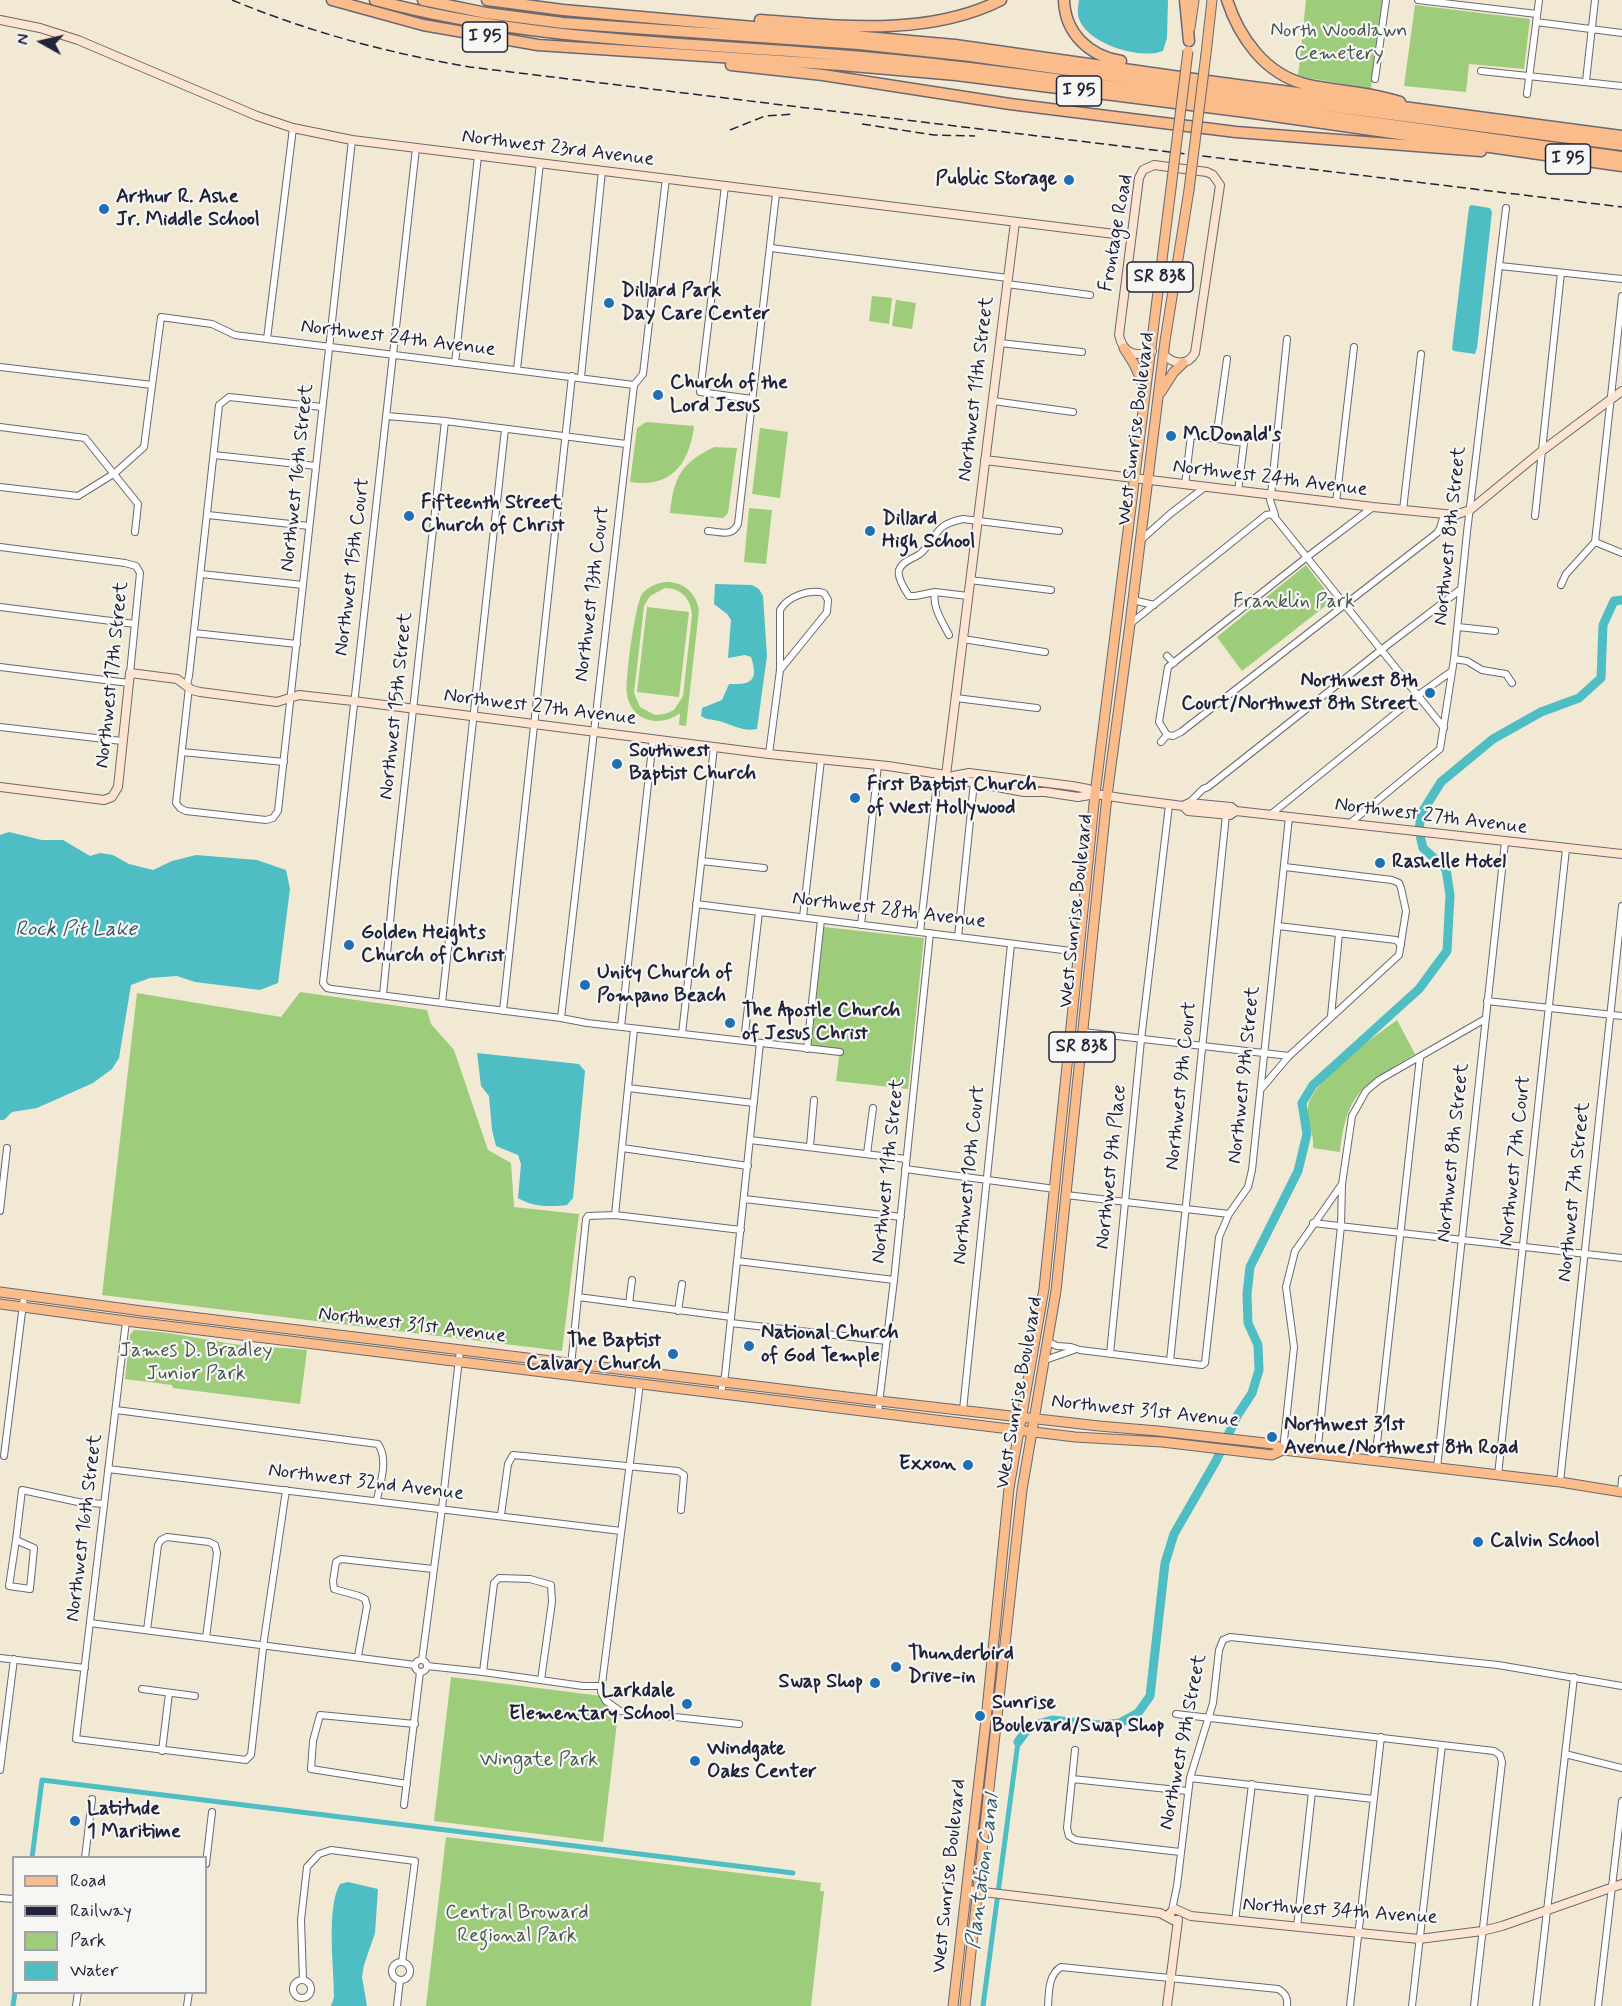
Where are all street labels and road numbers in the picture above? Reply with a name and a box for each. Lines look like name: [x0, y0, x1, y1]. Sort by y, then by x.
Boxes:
road number: I 95: [462, 22, 508, 52]
road number: I 95: [1056, 76, 1102, 106]
street label: Northwest 23rd Avenue: [460, 125, 656, 173]
road number: I 95: [1546, 144, 1590, 174]
street label: Frontage Road: [1095, 172, 1139, 294]
road number: SR 838: [1127, 262, 1193, 292]
street label: Northwest 11th Street: [954, 295, 1000, 483]
street label: Northwest 24th Avenue: [299, 315, 497, 363]
street label: West Sunrise Boulevard: [1113, 331, 1161, 527]
street label: Northwest 16th Street: [276, 383, 320, 573]
street label: Northwest 8th Street: [1430, 445, 1472, 627]
street label: Northwest 24th Avenue: [1171, 455, 1369, 503]
street label: Northwest 15th Court: [330, 477, 376, 657]
street label: Northwest 13th Court: [570, 505, 616, 683]
street label: Northwest 17th Street: [91, 580, 135, 770]
street label: Northwest 15th Street: [375, 611, 419, 801]
street label: Northwest 27th Avenue: [442, 684, 638, 732]
street label: Northwest 27th Avenue: [1333, 793, 1529, 841]
street label: West Sunrise Boulevard: [1055, 813, 1099, 1009]
street label: Northwest 28th Avenue: [791, 887, 987, 935]
street label: Northwest 9th Street: [1224, 985, 1266, 1165]
street label: Northwest 9th Court: [1161, 1000, 1203, 1172]
road number: SR 838: [1049, 1032, 1115, 1062]
street label: Northwest 8th Street: [1433, 1062, 1475, 1244]
street label: Northwest 7th Court: [1495, 1074, 1537, 1248]
street label: Northwest 11th Street: [867, 1077, 911, 1265]
street label: Northwest 9th Place: [1091, 1083, 1133, 1251]
street label: Northwest 10th Court: [949, 1084, 991, 1266]
street label: Northwest 7th Street: [1554, 1101, 1596, 1283]
street label: West Sunrise Boulevard: [991, 1295, 1049, 1491]
street label: Northwest 31st Avenue: [317, 1303, 507, 1349]
street label: Northwest 31st Avenue: [1050, 1390, 1240, 1434]
street label: Northwest 16th Street: [62, 1433, 108, 1623]
street label: Northwest 32nd Avenue: [267, 1459, 465, 1507]
street label: Northwest 9th Street: [1155, 1652, 1213, 1832]
street label: West Sunrise Boulevard: [928, 1778, 972, 1974]
street label: Northwest 34th Avenue: [1242, 1893, 1438, 1931]

